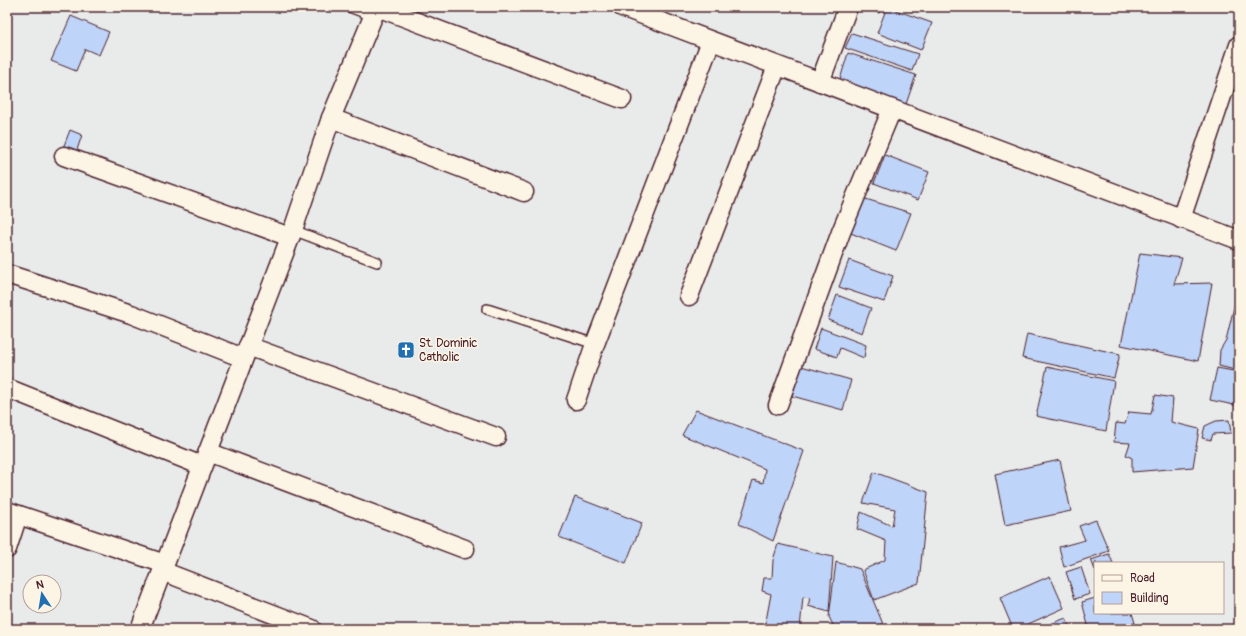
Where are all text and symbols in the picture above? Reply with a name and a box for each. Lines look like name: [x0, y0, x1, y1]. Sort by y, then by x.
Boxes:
place label: St. Dominic Catholic: [419, 336, 477, 365]
church icon: St. Dominic Catholic: [396, 340, 416, 360]
legend: [1094, 562, 1224, 614]
text: Road: [1130, 571, 1155, 586]
north arrow: [22, 574, 62, 614]
text: N: [35, 577, 46, 592]
text: Building: [1130, 591, 1169, 606]

